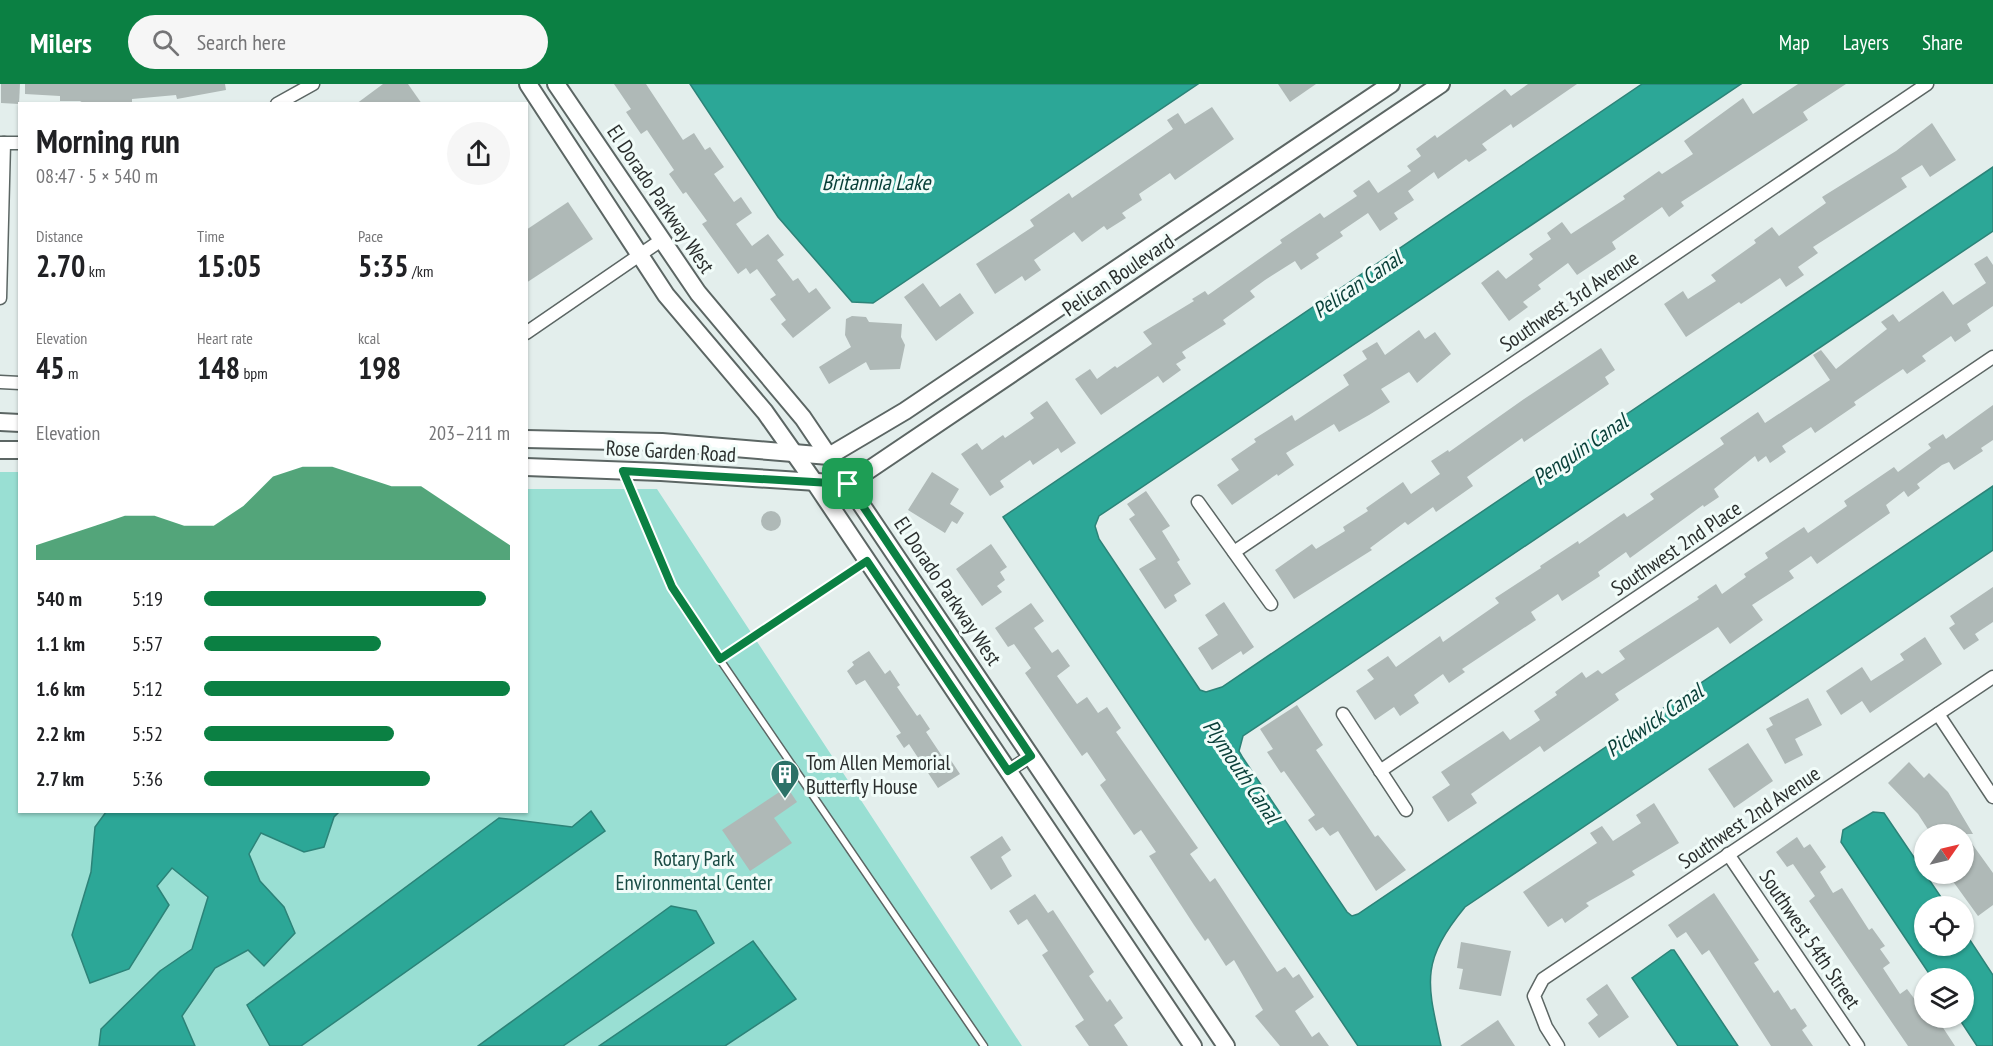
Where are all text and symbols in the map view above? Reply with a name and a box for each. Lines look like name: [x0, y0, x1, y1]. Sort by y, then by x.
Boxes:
search box: [128, 15, 548, 69]
text: Milers: [30, 24, 92, 61]
icon: search: [149, 26, 182, 59]
text: Search here: [197, 28, 286, 56]
text: Map: [1779, 29, 1810, 56]
text: Layers: [1843, 29, 1889, 56]
text: Share: [1922, 29, 1963, 56]
text: Morning run: [36, 119, 180, 162]
street label: El Dorado Parkway West: [601, 120, 721, 279]
button: share: [447, 122, 510, 185]
text: 08:47 · 5 × 540 m: [36, 163, 158, 189]
water label: Britannia Lake: [822, 168, 932, 196]
text: Distance: [36, 226, 83, 246]
text: Time: [197, 226, 225, 246]
text: Pace: [358, 226, 383, 246]
street label: Pelican Boulevard: [1057, 228, 1179, 322]
water label: Pelican Canal: [1307, 243, 1408, 324]
street label: Southwest 3rd Avenue: [1494, 245, 1644, 357]
text: 2.70: [36, 246, 85, 285]
text: 15:05: [197, 246, 262, 285]
text: 5:35: [358, 246, 409, 285]
text: km: [85, 261, 105, 281]
text: /km: [409, 261, 433, 281]
text: Elevation: [36, 328, 87, 348]
text: Heart rate: [197, 328, 253, 348]
text: kcal: [358, 328, 380, 348]
text: 45: [36, 348, 65, 387]
text: 148: [197, 348, 240, 387]
text: 198: [358, 348, 401, 387]
text: m: [65, 363, 79, 383]
text: bpm: [240, 363, 268, 383]
water label: Penguin Canal: [1527, 406, 1634, 491]
text: Elevation: [36, 420, 100, 446]
text: 203–211 m: [428, 420, 510, 446]
street label: Rose Garden Road: [605, 434, 737, 468]
pin: [822, 458, 873, 509]
icon: arrive: [831, 467, 864, 500]
street label: Southwest 2nd Place: [1606, 495, 1746, 601]
street label: El Dorado Parkway West: [888, 512, 1008, 671]
text: 540 m: [36, 586, 82, 612]
text: 5:19: [132, 586, 163, 612]
text: 1.1 km: [36, 631, 85, 657]
text: 5:57: [132, 631, 163, 657]
text: 1.6 km: [36, 676, 85, 702]
text: 5:12: [132, 676, 163, 702]
water label: Pickwick Canal: [1600, 676, 1710, 763]
water label: Plymouth Canal: [1197, 714, 1288, 830]
text: 2.2 km: [36, 721, 85, 747]
text: 5:52: [132, 721, 163, 747]
place label: Tom Allen Memorial Butterfly House: [806, 749, 950, 800]
building icon: Tom Allen Memorial Butterfly House: [769, 758, 801, 800]
street label: Southwest 2nd Avenue: [1673, 760, 1825, 874]
text: 2.7 km: [36, 766, 84, 792]
text: 5:36: [132, 766, 163, 792]
north arrow: [1914, 824, 1974, 884]
map controls: [1914, 824, 1974, 1028]
park label: Rotary Park Environmental Center: [615, 845, 773, 896]
street label: Southwest 54th Street: [1753, 864, 1867, 1014]
button: locate: [1914, 896, 1974, 956]
button: layers: [1914, 968, 1974, 1028]

